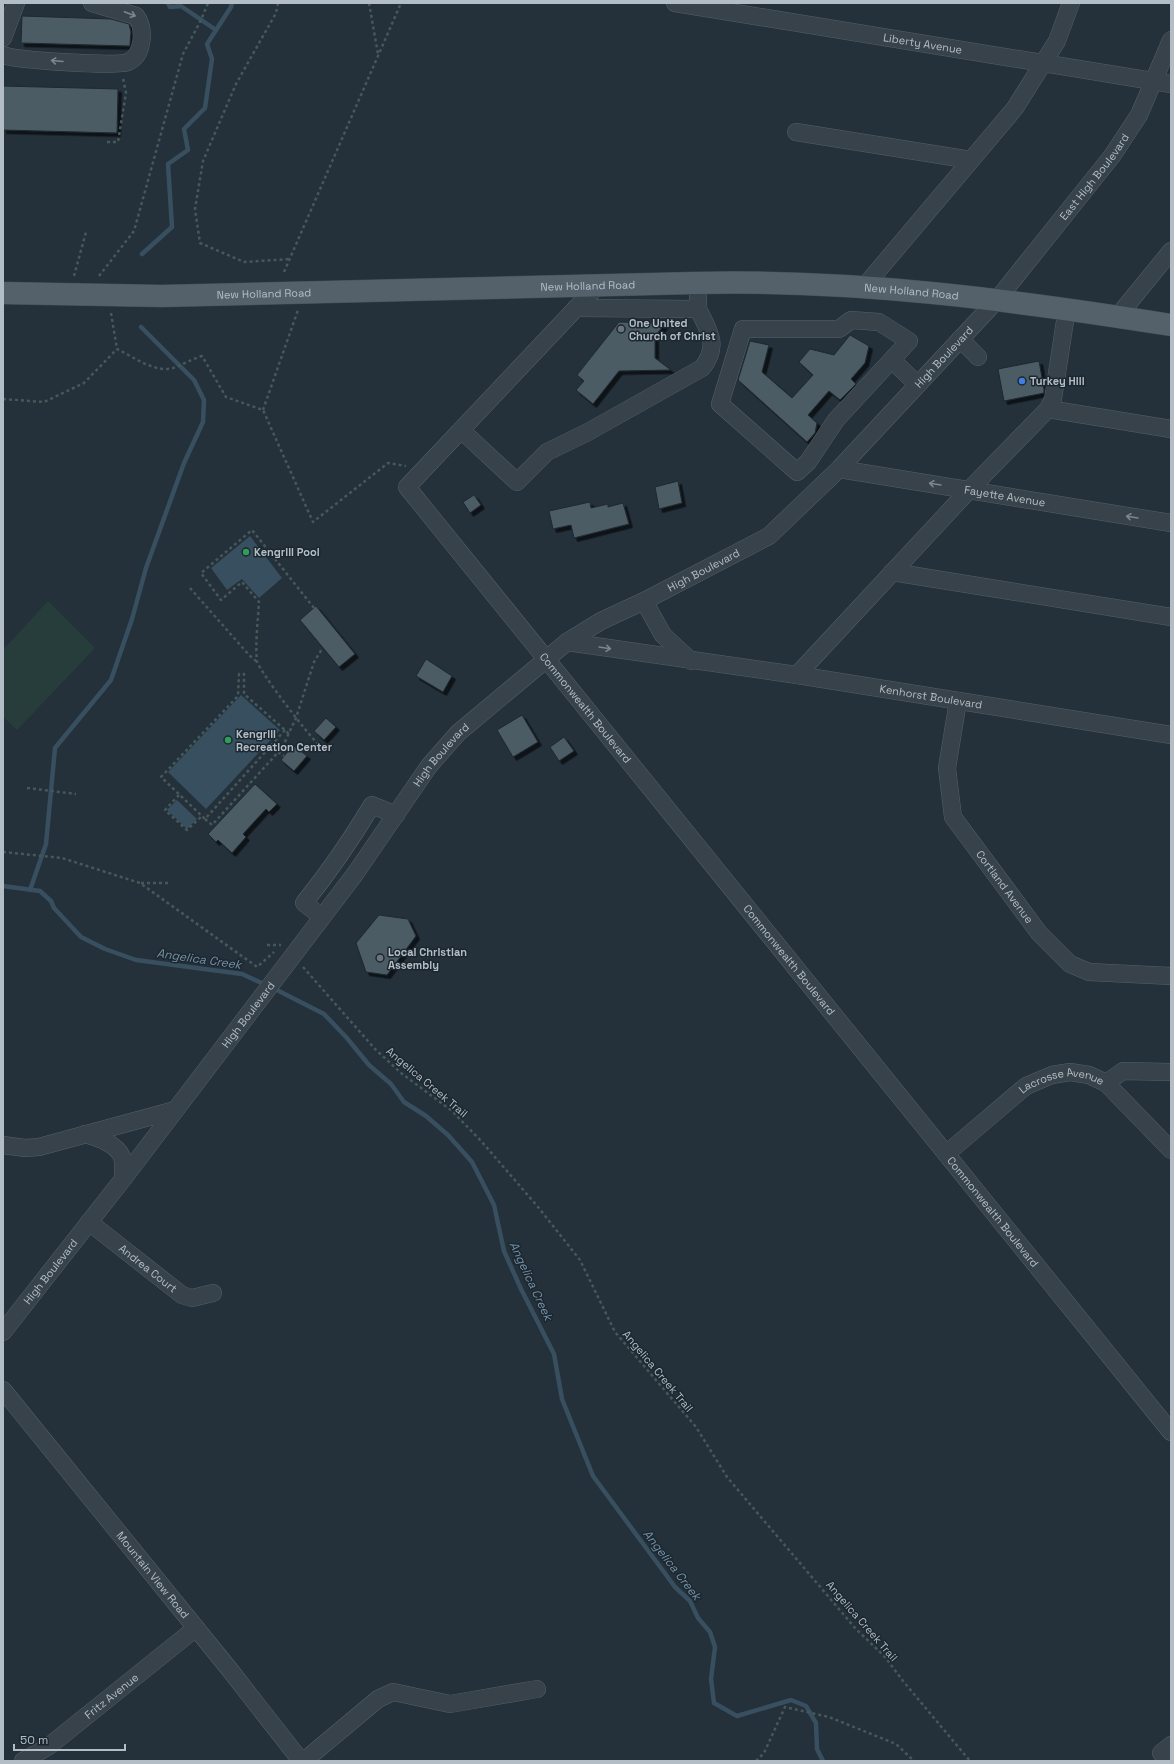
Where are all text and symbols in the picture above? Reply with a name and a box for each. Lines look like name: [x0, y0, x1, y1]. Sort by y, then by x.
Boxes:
one-way arrow: [123, 10, 135, 18]
street label: Liberty Avenue: [882, 30, 963, 57]
one-way arrow: [51, 58, 64, 65]
street label: East High Boulevard: [1057, 131, 1132, 223]
street label: New Holland Road: [540, 277, 635, 294]
street label: New Holland Road: [864, 280, 959, 303]
street label: New Holland Road: [216, 285, 312, 302]
place label: One United Church of Christ: [629, 316, 716, 343]
street label: High Boulevard: [911, 323, 976, 391]
marker: One United Church of Christ: [616, 324, 626, 334]
place label: Turkey Hill: [1030, 374, 1085, 388]
marker: Turkey Hill: [1017, 376, 1027, 386]
one-way arrow: [929, 480, 942, 488]
street label: Fayette Avenue: [963, 482, 1046, 509]
one-way arrow: [1126, 513, 1139, 521]
place label: Kengrill Pool: [254, 545, 320, 559]
street label: High Boulevard: [665, 545, 742, 595]
marker: Kengrill Pool: [241, 547, 251, 557]
one-way arrow: [598, 644, 611, 652]
street label: Commonwealth Boulevard: [537, 650, 634, 766]
street label: Kenhorst Boulevard: [879, 681, 983, 712]
street label: High Boulevard: [410, 720, 472, 789]
place label: Kengrill Recreation Center: [236, 727, 333, 754]
marker: Kengrill Recreation Center: [223, 735, 233, 745]
street label: Cortland Avenue: [973, 847, 1036, 926]
street label: Commonwealth Boulevard: [740, 902, 838, 1018]
water label: Angelica Creek: [156, 945, 244, 973]
place label: Local Christian Assembly: [388, 945, 467, 972]
marker: Local Christian Assembly: [375, 953, 385, 963]
street label: High Boulevard: [218, 979, 278, 1050]
street label: Angelica Creek Trail: [383, 1044, 471, 1120]
street label: Lacrosse Avenue: [1016, 1065, 1106, 1096]
street label: Commonwealth Boulevard: [944, 1154, 1042, 1270]
street label: High Boulevard: [20, 1236, 81, 1307]
water label: Angelica Creek: [506, 1239, 557, 1324]
street label: Andrea Court: [116, 1241, 180, 1295]
street label: Angelica Creek Trail: [620, 1327, 696, 1415]
water label: Angelica Creek: [639, 1526, 706, 1605]
street label: Mountain View Road: [114, 1529, 192, 1621]
street label: Angelica Creek Trail: [823, 1578, 901, 1664]
street label: Fritz Avenue: [82, 1670, 141, 1722]
scale bar: [14, 1726, 125, 1752]
text: 50 m: [20, 1732, 48, 1748]

